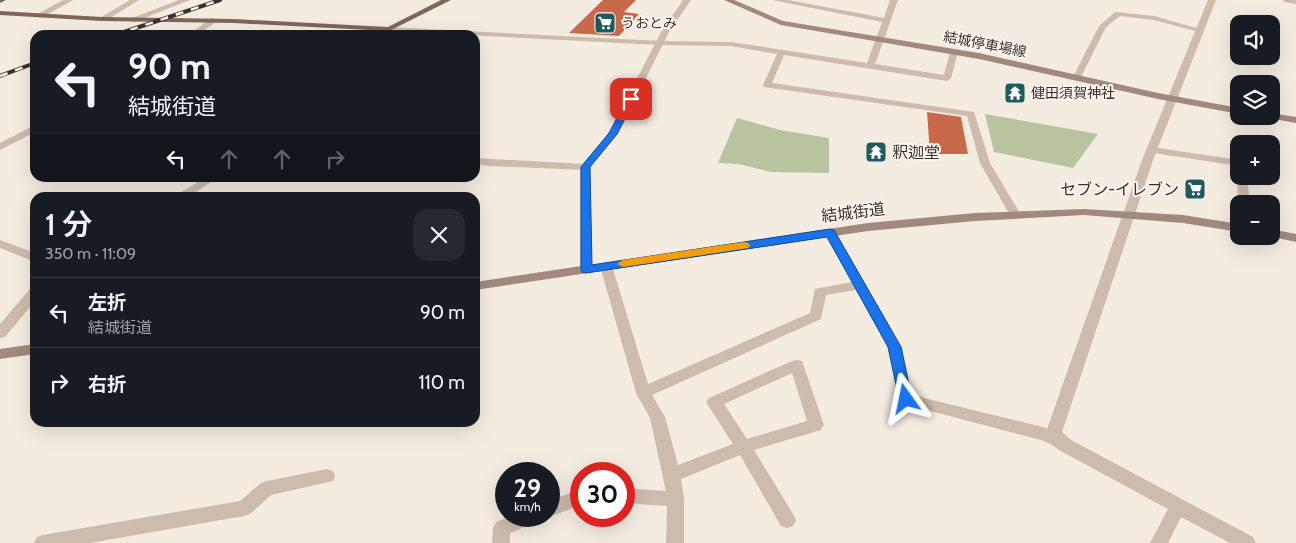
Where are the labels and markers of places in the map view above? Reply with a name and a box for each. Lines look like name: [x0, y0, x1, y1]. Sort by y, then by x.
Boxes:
supermarket icon: うおとみ: [593, 11, 617, 35]
place label: うおとみ: [621, 14, 677, 32]
pin: [610, 78, 652, 120]
temple icon: 健田須賀神社: [1003, 81, 1027, 105]
place label: 健田須賀神社: [1031, 84, 1115, 102]
temple icon: 釈迦堂: [864, 140, 888, 164]
place label: 釈迦堂: [892, 143, 940, 162]
supermarket icon: セブン-イレブン: [1183, 177, 1207, 201]
place label: セブン-イレブン: [1060, 180, 1179, 199]

